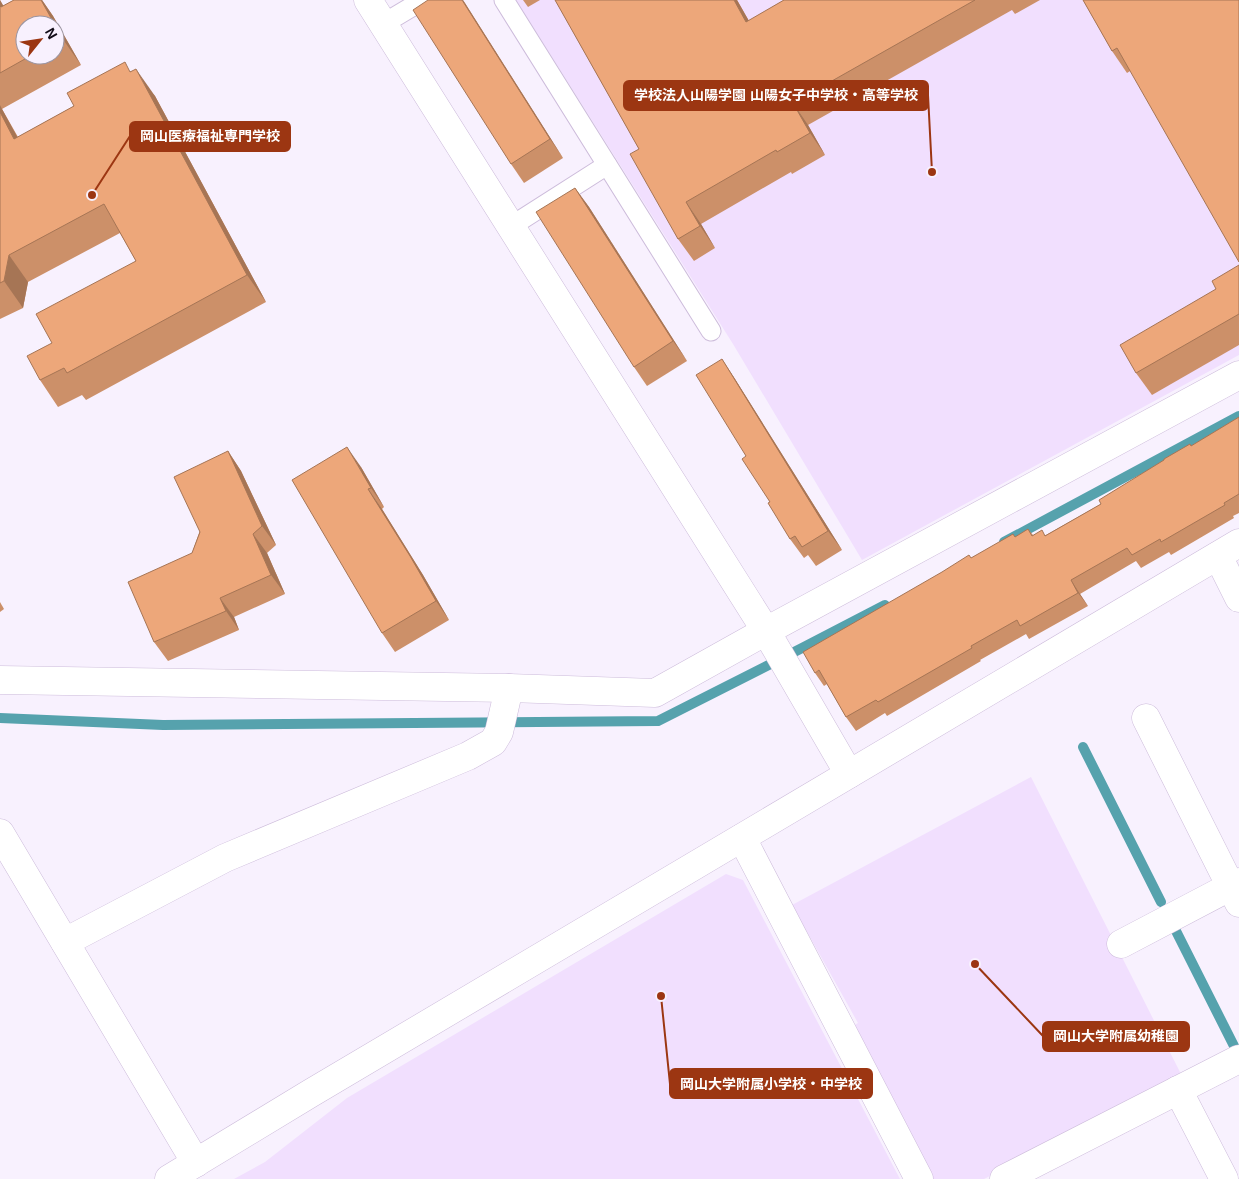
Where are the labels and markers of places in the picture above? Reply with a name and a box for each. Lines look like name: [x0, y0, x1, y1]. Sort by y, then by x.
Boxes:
callout: 学校法人山陽学園 山陽女子中学校・高等学校: [624, 81, 928, 110]
callout: 岡山医療福祉専門学校: [130, 122, 290, 151]
callout: 岡山大学附属幼稚園: [1043, 1022, 1189, 1051]
callout: 岡山大学附属小学校・中学校: [670, 1069, 872, 1098]

